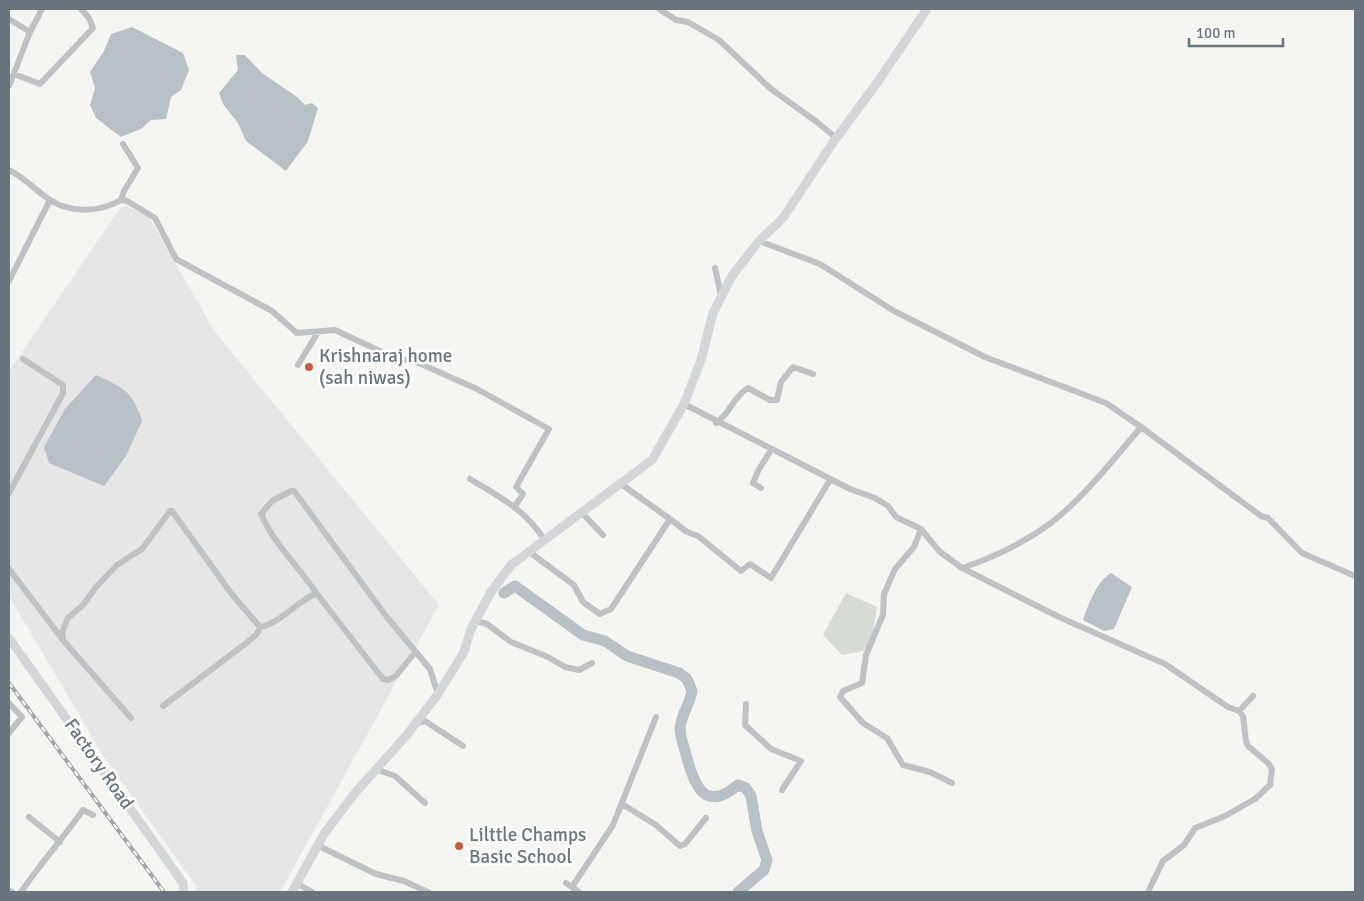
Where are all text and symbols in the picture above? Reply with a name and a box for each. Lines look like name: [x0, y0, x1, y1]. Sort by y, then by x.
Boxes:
scale bar: [1189, 15, 1283, 47]
text: 100 m: [1196, 24, 1236, 42]
place label: Krishnaraj home (sah niwas): [319, 344, 452, 390]
marker: Krishnaraj home (sah niwas): [303, 361, 315, 373]
street label: Factory Road: [59, 714, 139, 814]
place label: Lilttle Champs Basic School: [469, 823, 586, 869]
marker: Lilttle Champs Basic School: [453, 840, 465, 852]

